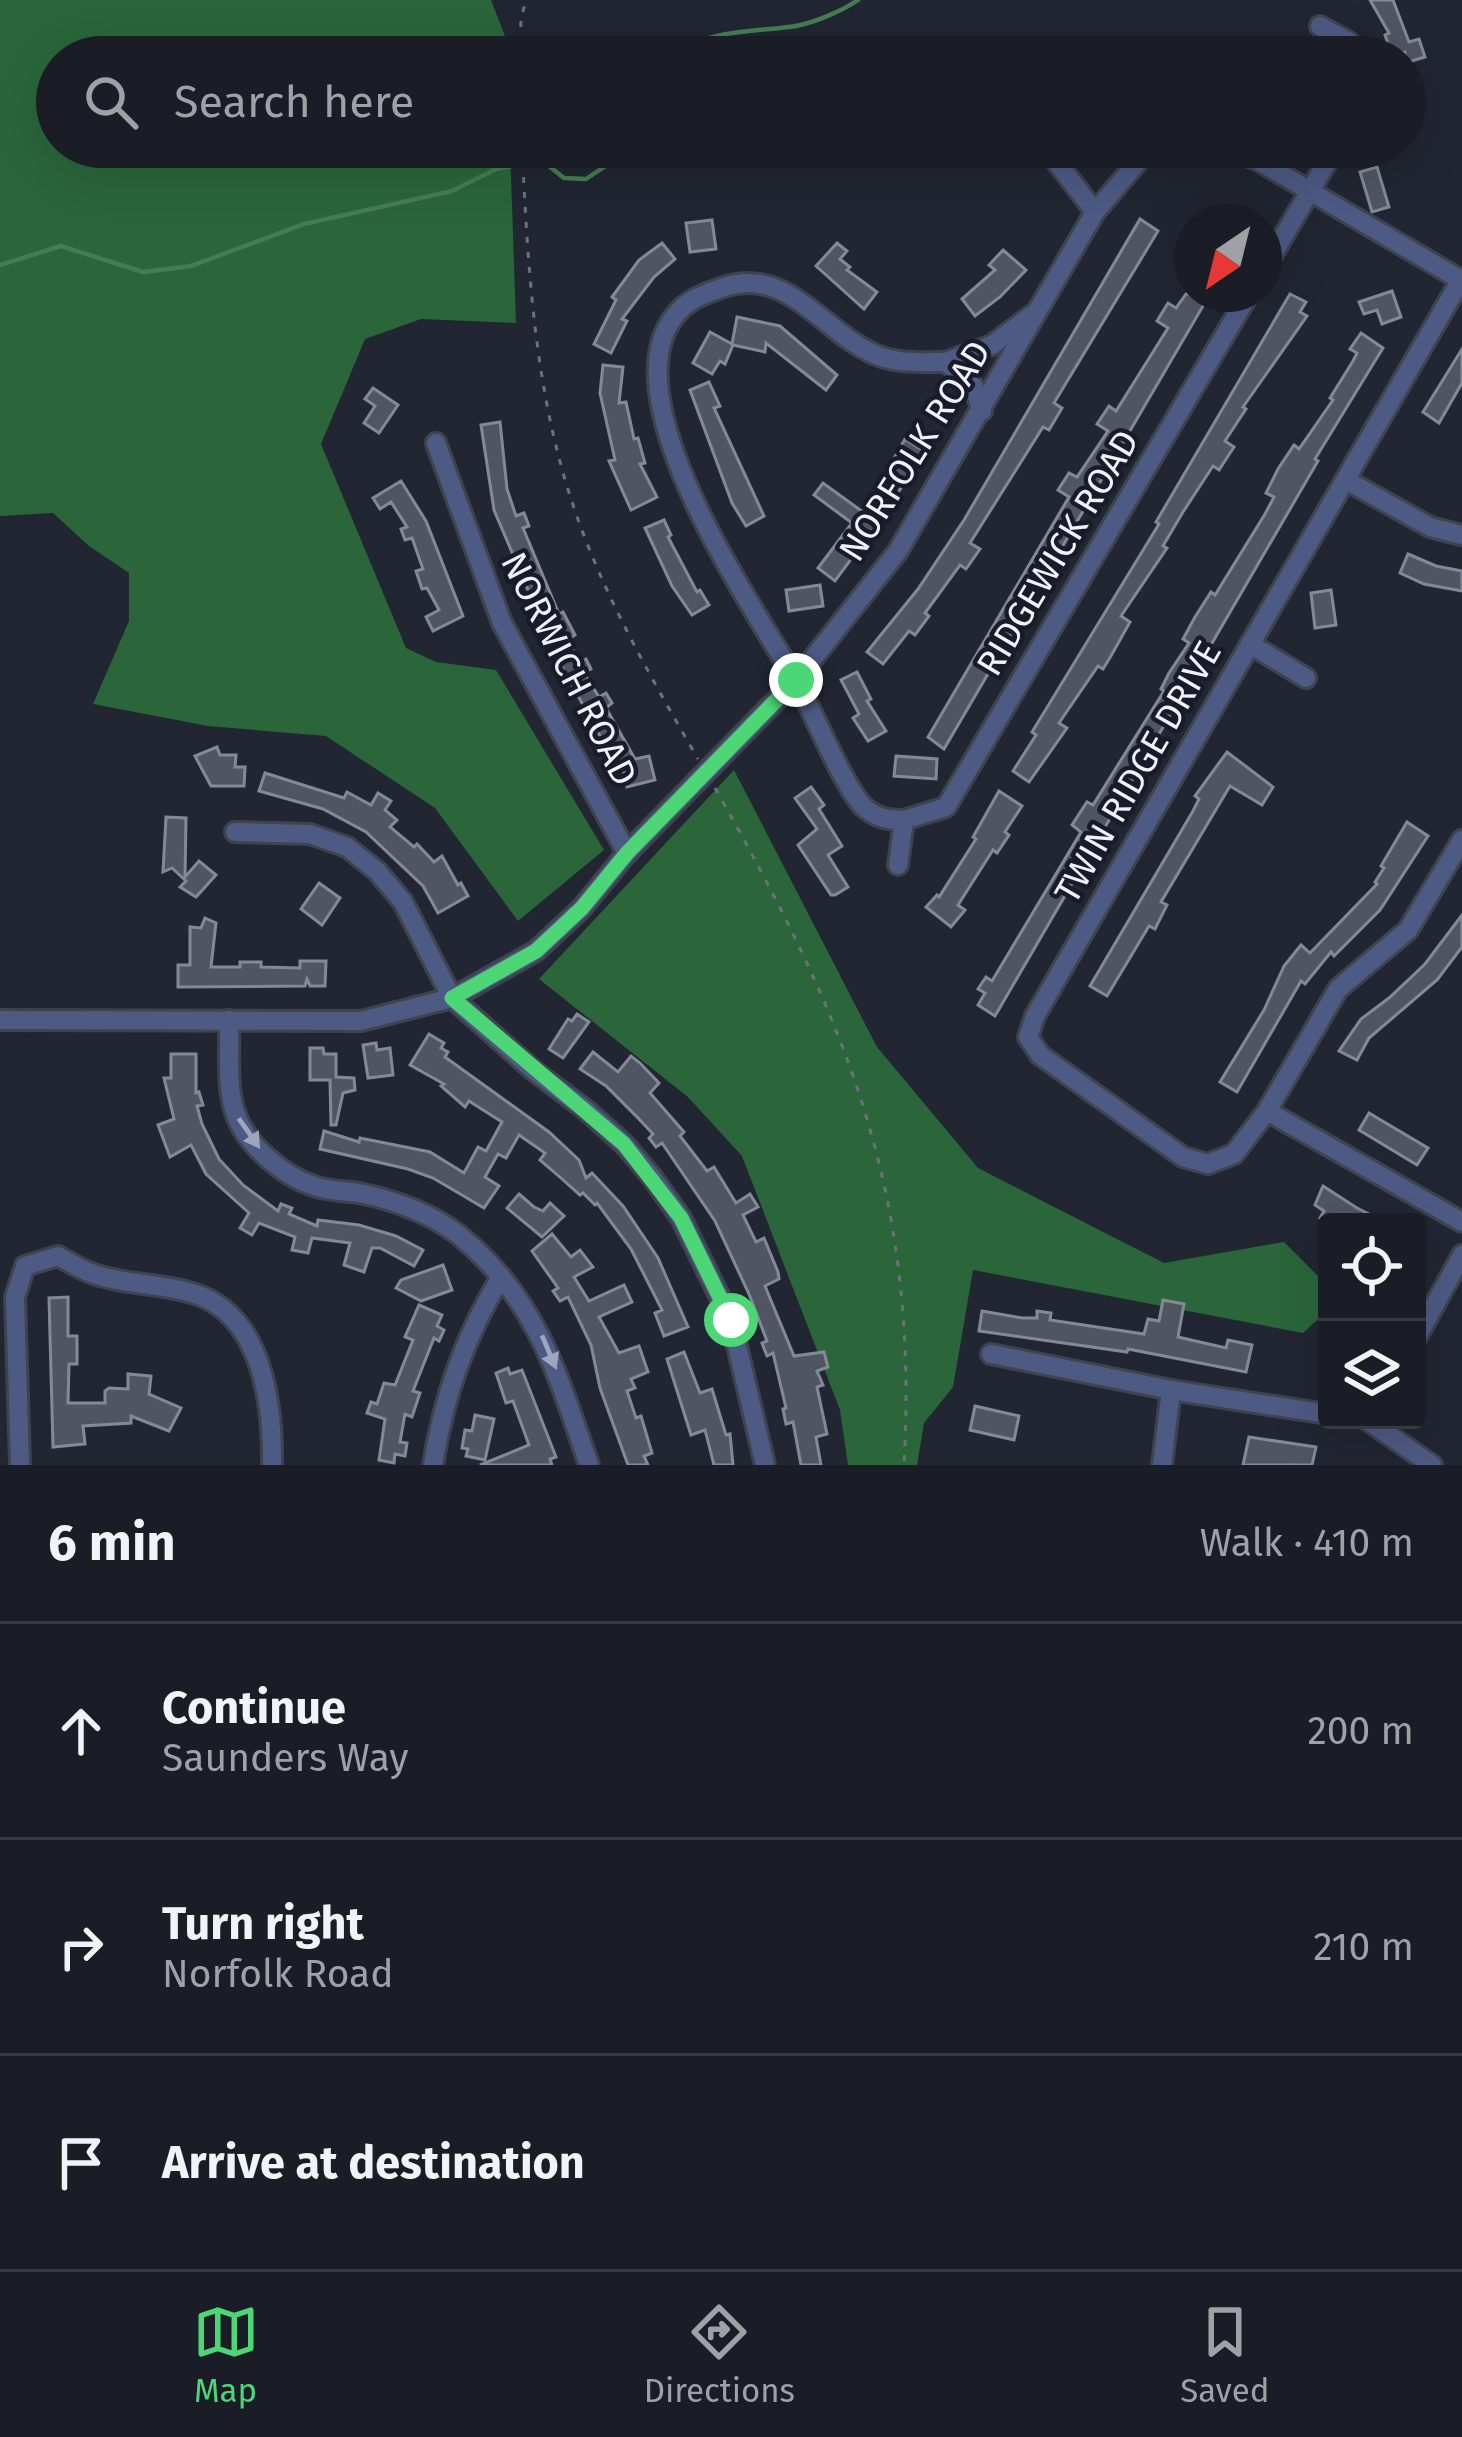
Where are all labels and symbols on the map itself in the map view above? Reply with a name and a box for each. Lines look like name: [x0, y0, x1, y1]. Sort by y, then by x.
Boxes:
north arrow: [1174, 204, 1282, 312]
street label: NORFOLK ROAD: [830, 333, 1000, 569]
street label: RIDGEWICK ROAD: [967, 422, 1149, 684]
street label: NORWICH ROAD: [491, 545, 647, 793]
street label: TWIN RIDGE DRIVE: [1045, 633, 1231, 911]
route end: [769, 653, 823, 707]
one-way arrow: [236, 1117, 259, 1149]
route start: [704, 1293, 758, 1347]
one-way arrow: [539, 1335, 559, 1370]

